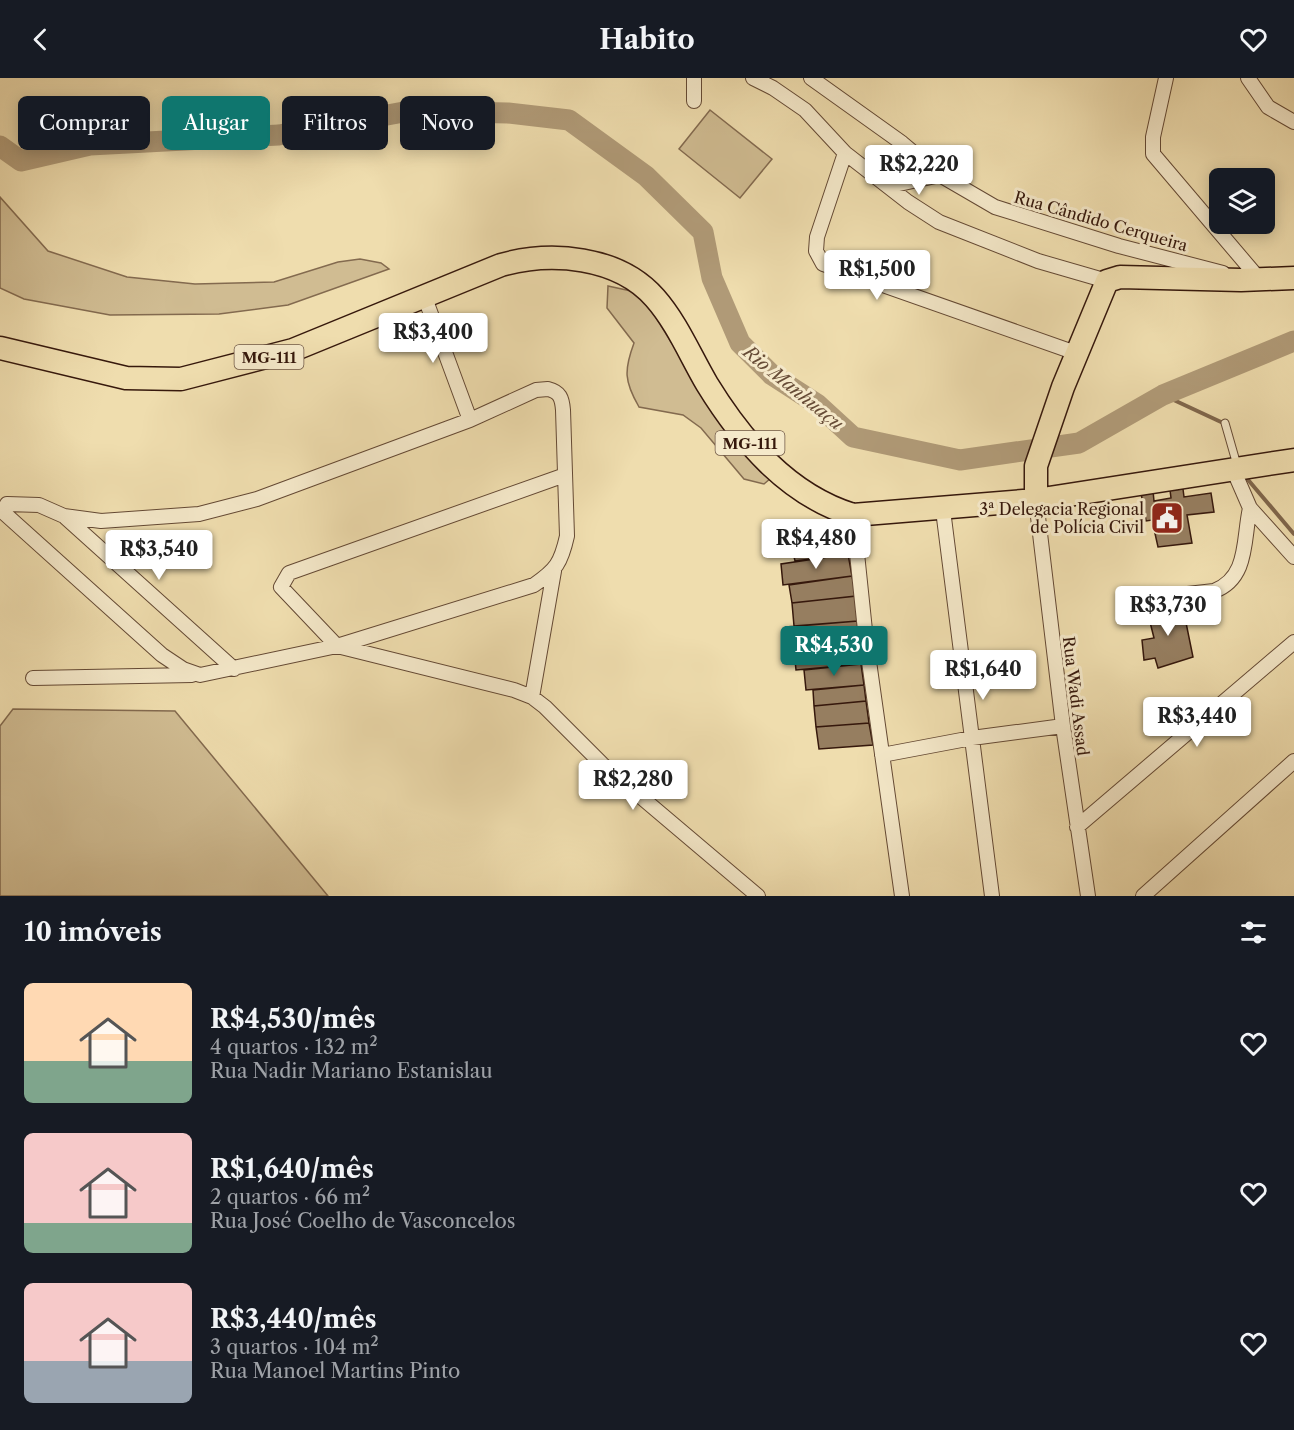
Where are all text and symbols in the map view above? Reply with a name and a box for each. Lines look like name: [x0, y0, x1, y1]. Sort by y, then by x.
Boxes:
icon: back: [24, 23, 57, 56]
text: Habito: [599, 23, 695, 56]
icon: heart: [1237, 23, 1270, 56]
chip: Comprar: [18, 96, 150, 150]
chip: Alugar: [162, 96, 270, 150]
chip: Filtros: [282, 96, 388, 150]
chip: Novo: [400, 96, 495, 150]
pin: R$2,220: [864, 145, 974, 196]
text: R$2,220: [879, 152, 959, 176]
map controls: [1209, 168, 1275, 234]
button: layers: [1209, 168, 1275, 234]
street label: Rua Cândido Cerqueira: [1012, 187, 1191, 256]
pin: R$1,500: [822, 250, 932, 301]
text: R$1,500: [838, 257, 916, 281]
pin: R$3,400: [378, 313, 488, 364]
text: R$3,400: [393, 320, 473, 344]
water label: Rio Manhuaçu: [737, 340, 848, 435]
road number: MG-111: [234, 345, 304, 369]
road number: MG-111: [716, 431, 784, 455]
place label: 3ª Delegacia Regional de Polícia Civil: [979, 499, 1144, 537]
public building icon: 3ª Delegacia Regional de Polícia Civil: [1149, 500, 1185, 536]
pin: R$4,480: [761, 519, 871, 570]
text: R$4,480: [776, 526, 856, 550]
pin: R$3,540: [104, 530, 214, 581]
text: R$3,540: [120, 537, 199, 561]
pin: R$3,730: [1113, 586, 1223, 637]
text: R$3,730: [1129, 593, 1207, 617]
pin: R$4,530: [779, 626, 889, 677]
text: R$4,530: [795, 633, 874, 657]
street label: Rua Wadi Assad: [1059, 635, 1093, 757]
pin: R$1,640: [928, 650, 1038, 701]
text: R$1,640: [944, 657, 1022, 681]
pin: R$3,440: [1142, 697, 1252, 748]
text: R$3,440: [1157, 704, 1237, 728]
pin: R$2,280: [578, 760, 688, 811]
text: R$2,280: [593, 767, 673, 791]
text: 10 imóveis: [24, 916, 162, 948]
icon: filters: [1237, 916, 1270, 949]
text: R$4,530/mês: [210, 1003, 376, 1035]
icon: home: [72, 1007, 144, 1079]
icon: heart: [1237, 1027, 1270, 1060]
text: 4 quartos · 132 m²: [210, 1035, 378, 1059]
text: Rua Nadir Mariano Estanislau: [210, 1059, 493, 1083]
text: R$1,640/mês: [210, 1153, 374, 1185]
icon: home: [72, 1157, 144, 1229]
icon: heart: [1237, 1177, 1270, 1210]
text: 2 quartos · 66 m²: [210, 1185, 370, 1209]
text: Rua José Coelho de Vasconcelos: [210, 1209, 516, 1233]
text: R$3,440/mês: [210, 1303, 377, 1335]
icon: home: [72, 1307, 144, 1379]
icon: heart: [1237, 1327, 1270, 1360]
text: 3 quartos · 104 m²: [210, 1335, 379, 1359]
text: Rua Manoel Martins Pinto: [210, 1359, 460, 1383]

